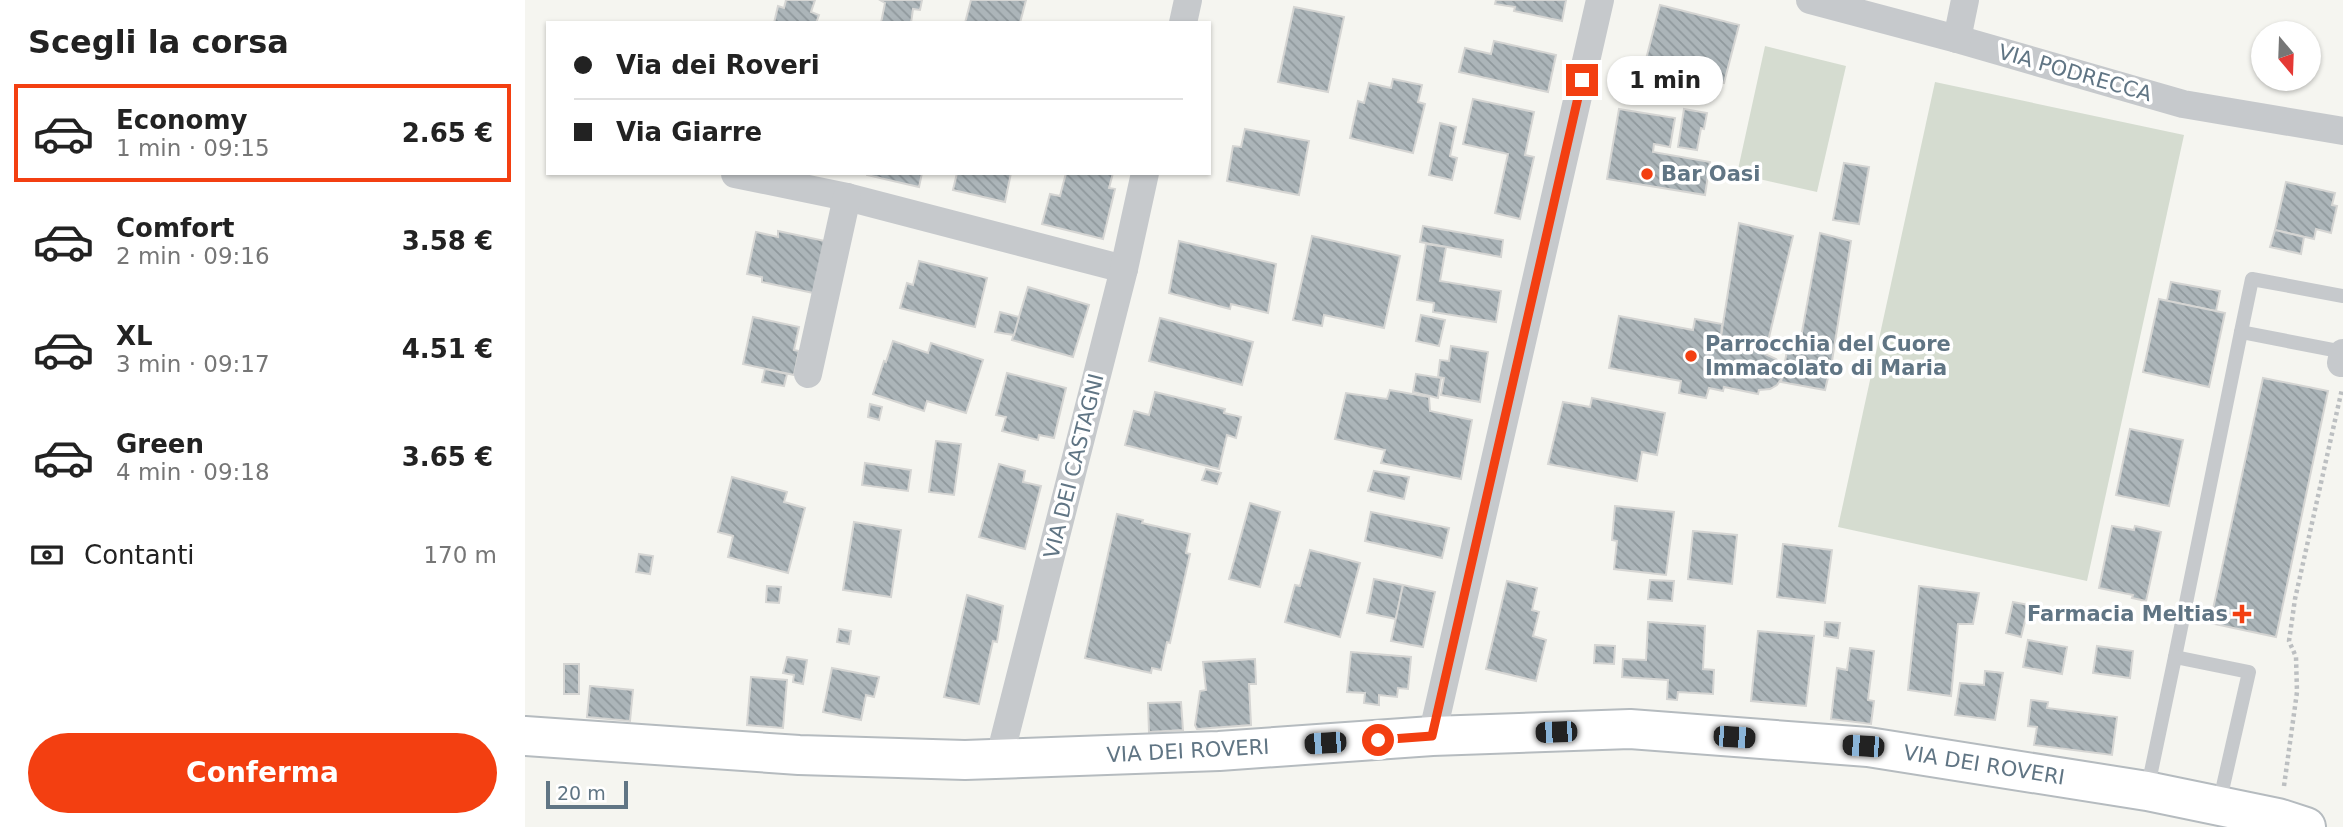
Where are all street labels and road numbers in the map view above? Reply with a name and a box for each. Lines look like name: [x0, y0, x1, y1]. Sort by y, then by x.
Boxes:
street label: VIA PODRECCA: [1996, 40, 2155, 107]
street label: VIA DEI CASTAGNI: [1039, 371, 1109, 561]
street label: VIA DEI ROVERI: [1106, 735, 1270, 767]
street label: VIA DEI ROVERI: [1902, 740, 2066, 790]

